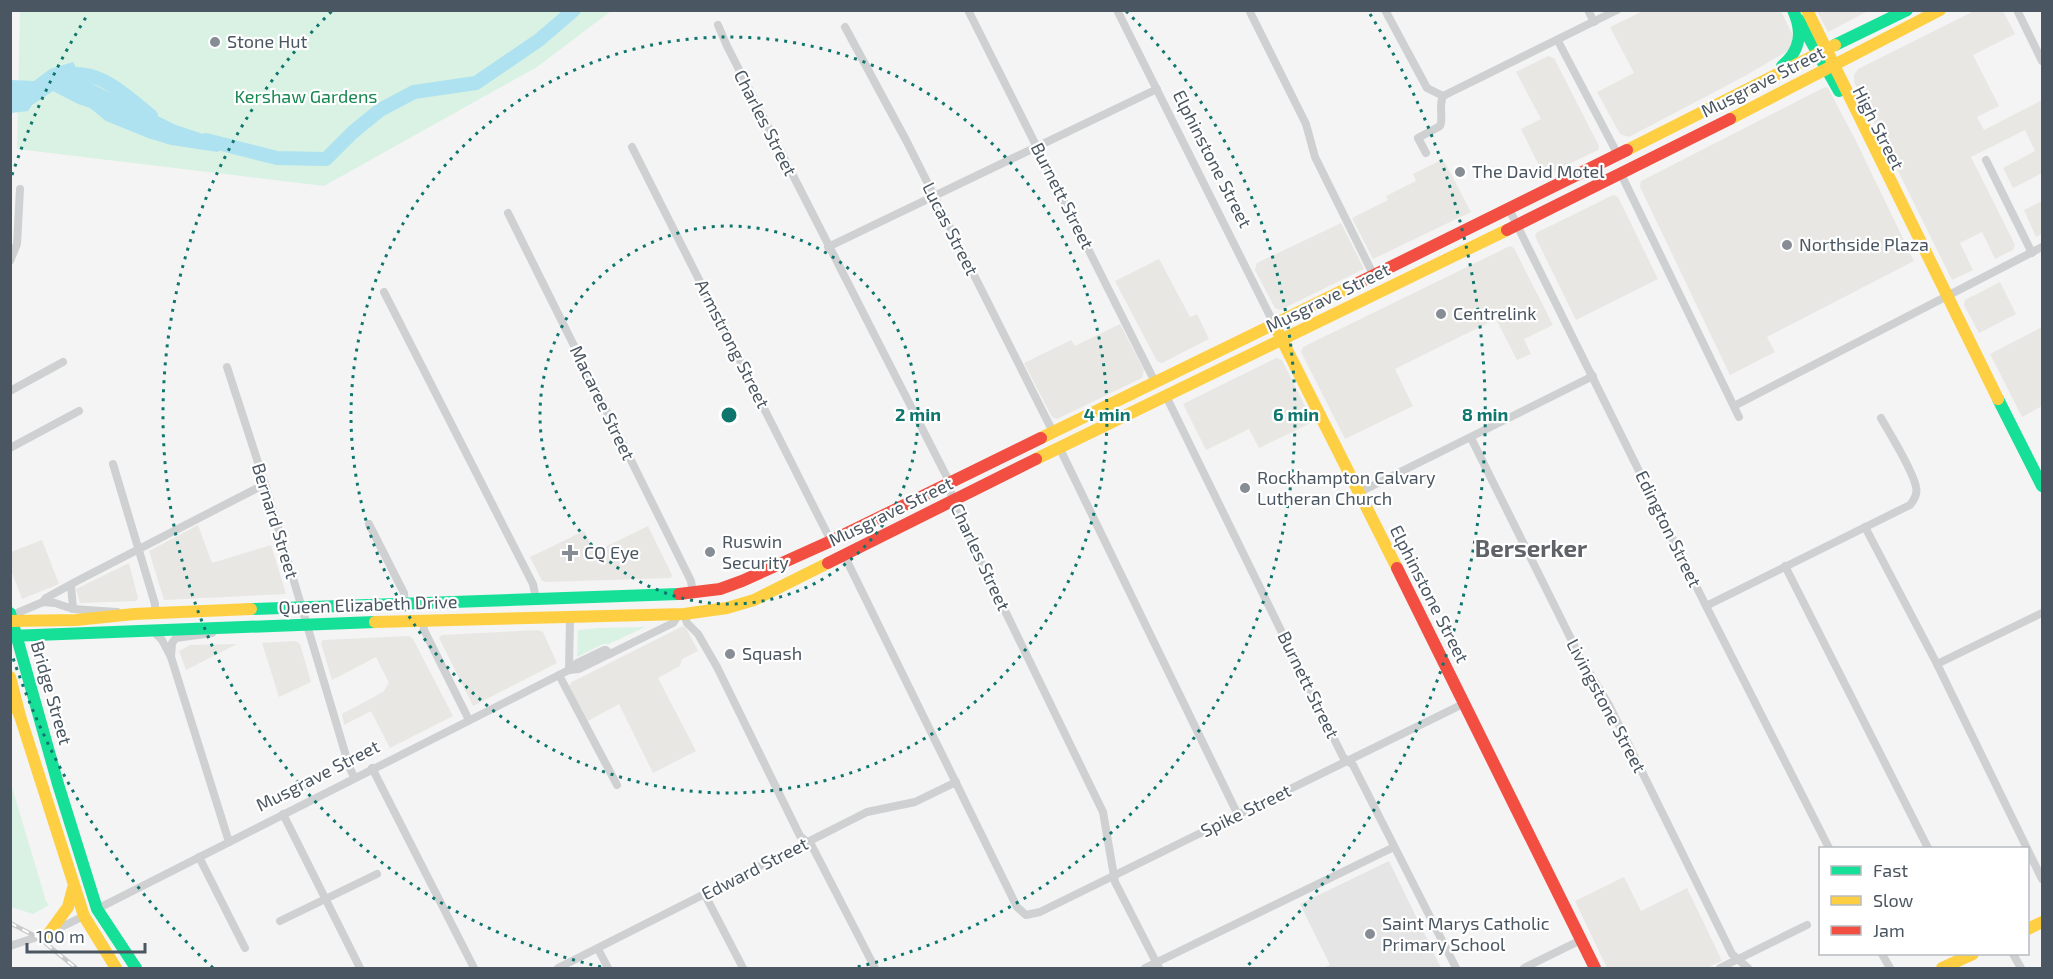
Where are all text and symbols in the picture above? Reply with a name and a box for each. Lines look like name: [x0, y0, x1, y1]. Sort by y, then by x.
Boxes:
place label: Stone Hut: [227, 30, 307, 52]
marker: Stone Hut: [208, 35, 222, 49]
street label: Musgrave Street: [1697, 40, 1828, 122]
street label: Charles Street: [730, 66, 802, 179]
street label: High Street: [1848, 82, 1909, 173]
park label: Kershaw Gardens: [234, 85, 378, 107]
street label: Elphinstone Street: [1169, 86, 1257, 231]
street label: Burnett Street: [1027, 139, 1099, 253]
place label: The David Motel: [1472, 160, 1605, 182]
marker: The David Motel: [1453, 165, 1467, 179]
street label: Lucas Street: [918, 178, 984, 279]
place label: Northside Plaza: [1799, 233, 1929, 255]
marker: Northside Plaza: [1780, 238, 1794, 252]
street label: Musgrave Street: [1262, 257, 1393, 337]
street label: Armstrong Street: [691, 275, 775, 412]
place label: Centrelink: [1453, 302, 1536, 324]
marker: Centrelink: [1434, 307, 1448, 321]
street label: Macaree Street: [566, 342, 640, 464]
text: 2 min: [895, 403, 941, 425]
text: 4 min: [1084, 403, 1131, 425]
text: 6 min: [1273, 403, 1319, 425]
text: 8 min: [1462, 403, 1508, 425]
centre of rings: [719, 405, 739, 425]
street label: Bernard Street: [248, 460, 304, 581]
place label: Rockhampton Calvary Lutheran Church: [1257, 466, 1436, 509]
street label: Edington Street: [1631, 467, 1707, 591]
street label: Musgrave Street: [825, 471, 956, 551]
marker: Rockhampton Calvary Lutheran Church: [1238, 481, 1252, 495]
street label: Charles Street: [946, 499, 1015, 614]
street label: Elphinstone Street: [1386, 521, 1474, 666]
place label: Ruswin Security: [722, 530, 789, 573]
district label: Berserker: [1475, 533, 1588, 562]
place label: CQ Eye: [584, 541, 639, 563]
marker: CQ Eye: [561, 544, 579, 562]
marker: Ruswin Security: [703, 545, 717, 559]
street label: Queen Elizabeth Drive: [278, 590, 458, 618]
street label: Burnett Street: [1273, 627, 1344, 742]
street label: Livingstone Street: [1562, 635, 1652, 776]
street label: Bridge Street: [27, 638, 77, 747]
place label: Squash: [742, 642, 802, 664]
marker: Squash: [723, 647, 737, 661]
street label: Musgrave Street: [252, 734, 383, 816]
street label: Spike Street: [1197, 779, 1294, 841]
street label: Edward Street: [698, 832, 812, 904]
legend: [1819, 847, 2029, 955]
text: Fast: [1873, 859, 1908, 881]
text: Slow: [1873, 889, 1914, 911]
place label: Saint Marys Catholic Primary School: [1382, 912, 1550, 955]
scale bar: [27, 916, 146, 954]
text: Jam: [1873, 919, 1905, 941]
text: 100 m: [36, 925, 85, 947]
marker: Saint Marys Catholic Primary School: [1363, 927, 1377, 941]

